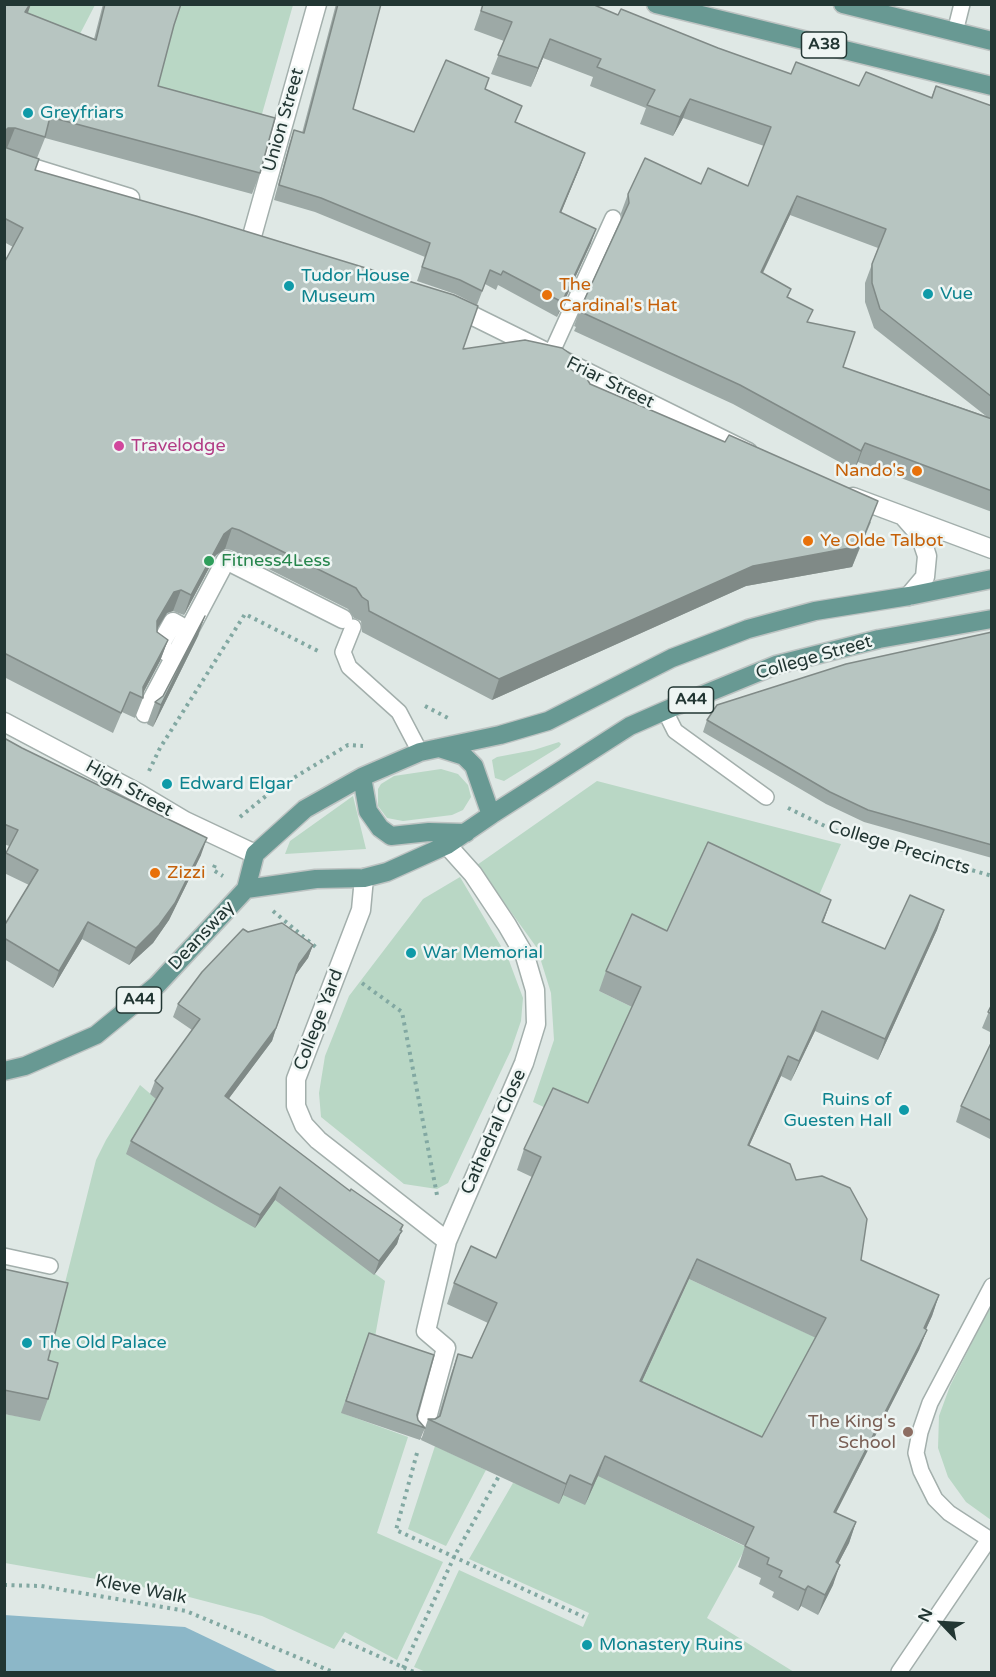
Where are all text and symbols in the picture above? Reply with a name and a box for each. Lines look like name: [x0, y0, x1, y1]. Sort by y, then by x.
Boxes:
road number: A38: [802, 32, 846, 58]
street label: Union Street: [259, 66, 309, 174]
place label: Greyfriars: [40, 102, 124, 124]
marker: Greyfriars: [21, 106, 35, 120]
place label: Tudor House Museum: [301, 265, 410, 308]
place label: The Cardinal's Hat: [559, 274, 677, 316]
marker: Tudor House Museum: [282, 279, 296, 293]
place label: Vue: [940, 283, 973, 305]
marker: Vue: [921, 287, 935, 301]
marker: The Cardinal's Hat: [540, 288, 554, 302]
street label: Friar Street: [563, 352, 657, 414]
place label: Travelodge: [131, 435, 226, 457]
marker: Travelodge: [112, 439, 126, 453]
place label: Nando's: [835, 460, 905, 482]
marker: Nando's: [910, 464, 924, 478]
place label: Ye Olde Talbot: [820, 530, 943, 552]
marker: Ye Olde Talbot: [801, 534, 815, 548]
place label: Fitness4Less: [221, 550, 331, 572]
marker: Fitness4Less: [202, 554, 216, 568]
street label: College Street: [753, 631, 875, 685]
road number: A44: [668, 687, 714, 713]
street label: High Street: [82, 756, 176, 822]
place label: Edward Elgar: [179, 773, 293, 795]
marker: Edward Elgar: [160, 777, 174, 791]
street label: College Precincts: [825, 816, 973, 880]
place label: Zizzi: [167, 862, 205, 884]
marker: Zizzi: [148, 866, 162, 880]
street label: Deansway: [165, 897, 239, 975]
place label: War Memorial: [423, 942, 543, 964]
marker: War Memorial: [404, 946, 418, 960]
street label: College Yard: [290, 966, 348, 1074]
road number: A44: [116, 987, 162, 1013]
street label: Cathedral Close: [457, 1066, 531, 1198]
place label: Ruins of Guesten Hall: [783, 1089, 892, 1132]
marker: Ruins of Guesten Hall: [897, 1103, 911, 1117]
place label: The Old Palace: [39, 1332, 167, 1354]
marker: The Old Palace: [20, 1336, 34, 1350]
place label: The King's School: [808, 1411, 896, 1454]
marker: The King's School: [901, 1425, 915, 1439]
street label: Kleve Walk: [93, 1571, 189, 1609]
north arrow: [912, 1593, 972, 1653]
text: N: [914, 1605, 937, 1625]
place label: Monastery Ruins: [599, 1634, 743, 1656]
marker: Monastery Ruins: [580, 1638, 594, 1652]

